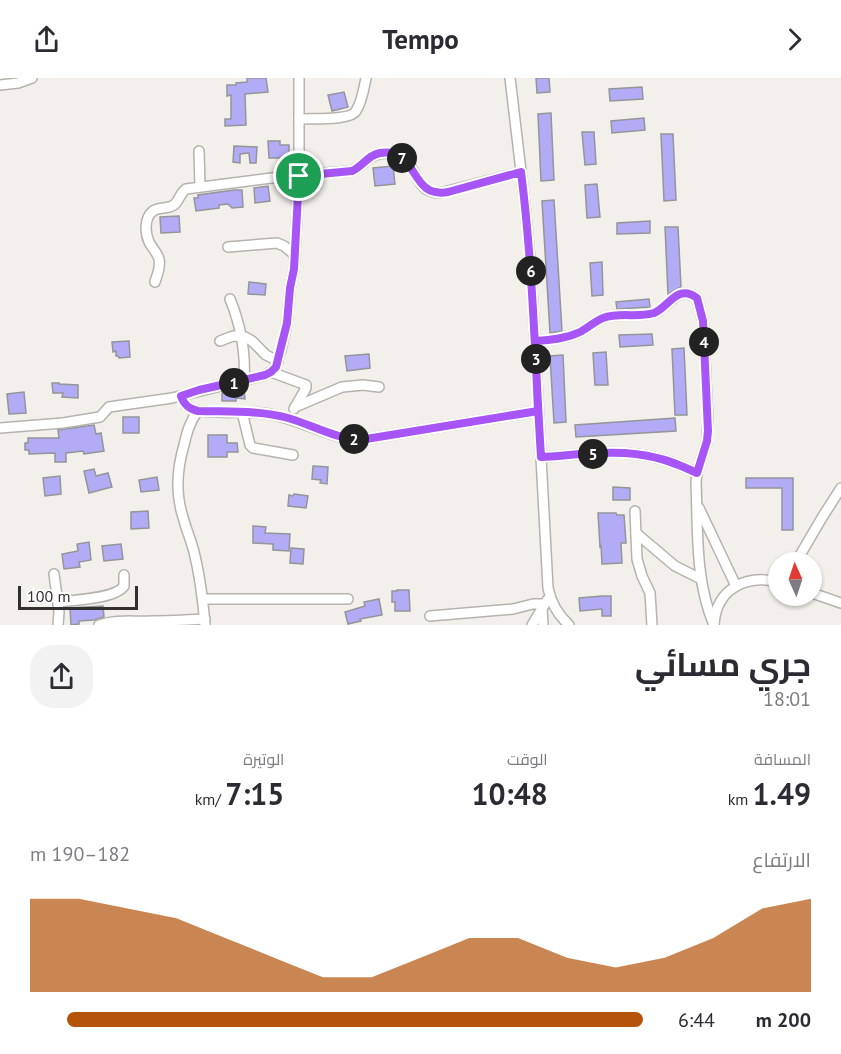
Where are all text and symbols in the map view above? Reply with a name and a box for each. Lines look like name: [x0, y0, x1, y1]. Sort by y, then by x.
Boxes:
text: Tempo: [382, 22, 459, 56]
icon: share: [30, 23, 63, 56]
icon: forward: [778, 23, 811, 56]
pin: 7: [387, 143, 417, 173]
text: 7: [397, 148, 407, 168]
pin: [273, 150, 324, 201]
icon: arrive: [282, 159, 315, 192]
pin: 6: [516, 256, 546, 286]
text: 6: [526, 261, 536, 281]
pin: 4: [689, 327, 719, 357]
text: 4: [699, 332, 709, 352]
pin: 3: [521, 344, 551, 374]
text: 3: [531, 349, 541, 369]
pin: 1: [219, 368, 249, 398]
text: 1: [229, 373, 239, 393]
pin: 2: [339, 424, 369, 454]
text: 2: [349, 429, 359, 449]
pin: 5: [578, 439, 608, 469]
text: 5: [588, 444, 598, 464]
north arrow: [768, 552, 822, 606]
map controls: [768, 552, 822, 606]
scale bar: [18, 583, 138, 610]
text: 100 m: [27, 586, 70, 606]
text: جري مسائي: [635, 642, 811, 685]
button: share: [30, 645, 93, 708]
text: 18:01: [763, 686, 811, 712]
text: الوتيرة: [243, 749, 284, 769]
text: الوقت: [507, 749, 548, 769]
text: المسافة: [754, 749, 811, 769]
text: 7:15: [225, 774, 284, 813]
text: 10:48: [472, 774, 548, 813]
text: 1.49: [753, 774, 811, 813]
text: /km: [195, 789, 225, 809]
text: km: [728, 789, 753, 809]
text: 182–190 m: [30, 841, 130, 867]
text: الارتفاع: [752, 847, 811, 873]
text: 6:44: [678, 1007, 715, 1033]
text: 200 m: [756, 1007, 811, 1033]

